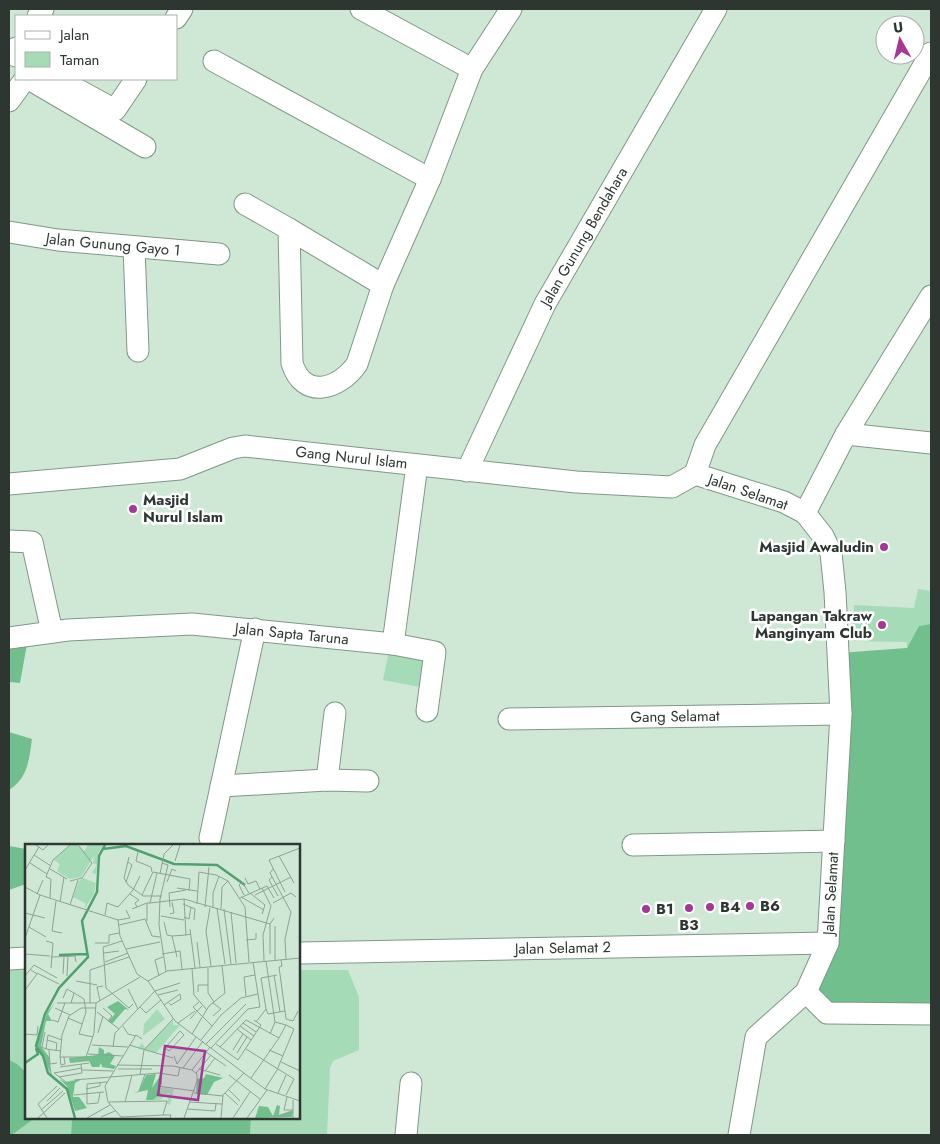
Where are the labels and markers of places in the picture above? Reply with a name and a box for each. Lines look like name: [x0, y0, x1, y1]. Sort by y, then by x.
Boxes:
place label: Masjid Nurul Islam: [143, 489, 223, 528]
marker: Masjid Nurul Islam: [127, 503, 139, 515]
place label: Masjid Awaludin: [759, 536, 874, 558]
marker: Masjid Awaludin: [878, 541, 890, 553]
place label: Lapangan Takraw Manginyam Club: [750, 605, 873, 644]
marker: Lapangan Takraw Manginyam Club: [876, 619, 888, 631]
place label: B6: [760, 895, 780, 917]
place label: B4: [720, 896, 740, 918]
place label: B1: [656, 898, 674, 920]
marker: B6: [744, 900, 756, 912]
marker: B4: [704, 901, 716, 913]
marker: B3: [683, 902, 695, 914]
marker: B1: [640, 903, 652, 915]
place label: B3: [679, 914, 699, 936]

